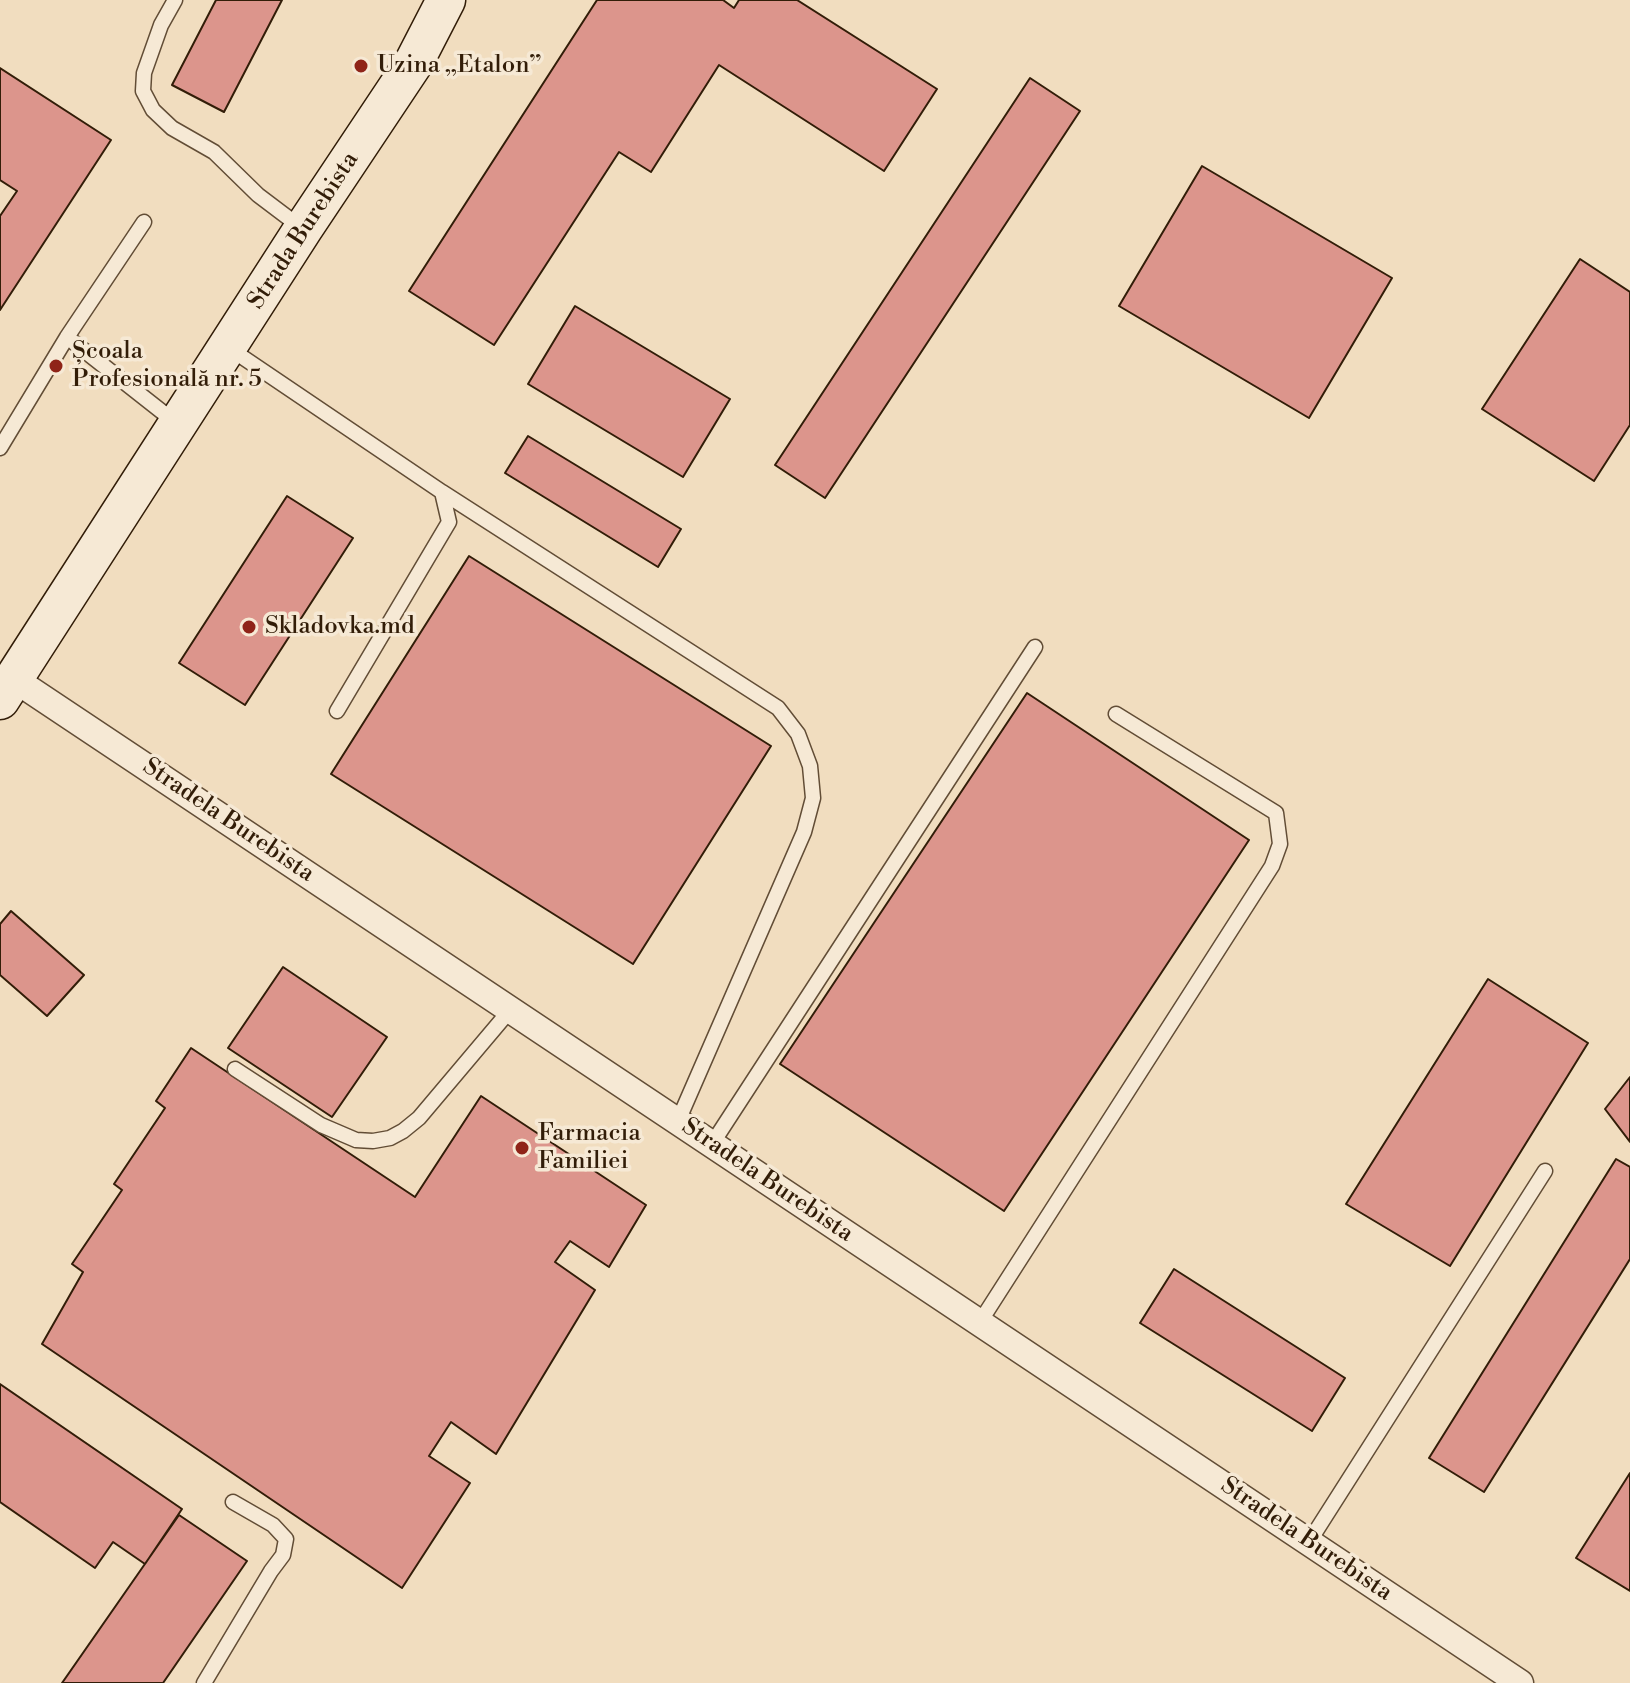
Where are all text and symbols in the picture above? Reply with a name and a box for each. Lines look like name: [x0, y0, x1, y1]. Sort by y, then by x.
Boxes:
place label: Uzina „Etalon”: [377, 52, 541, 80]
marker: Uzina „Etalon”: [352, 57, 370, 75]
street label: Strada Burebista: [242, 147, 366, 315]
place label: Școala Profesională nr. 5: [72, 338, 262, 394]
marker: Școala Profesională nr. 5: [47, 357, 65, 375]
place label: Skladovka.md: [265, 613, 415, 641]
marker: Skladovka.md: [240, 618, 258, 636]
street label: Stradela Burebista: [137, 753, 319, 889]
street label: Stradela Burebista: [676, 1113, 858, 1249]
place label: Farmacia Familiei: [538, 1120, 641, 1176]
marker: Farmacia Familiei: [513, 1139, 531, 1157]
street label: Stradela Burebista: [1215, 1472, 1397, 1608]

